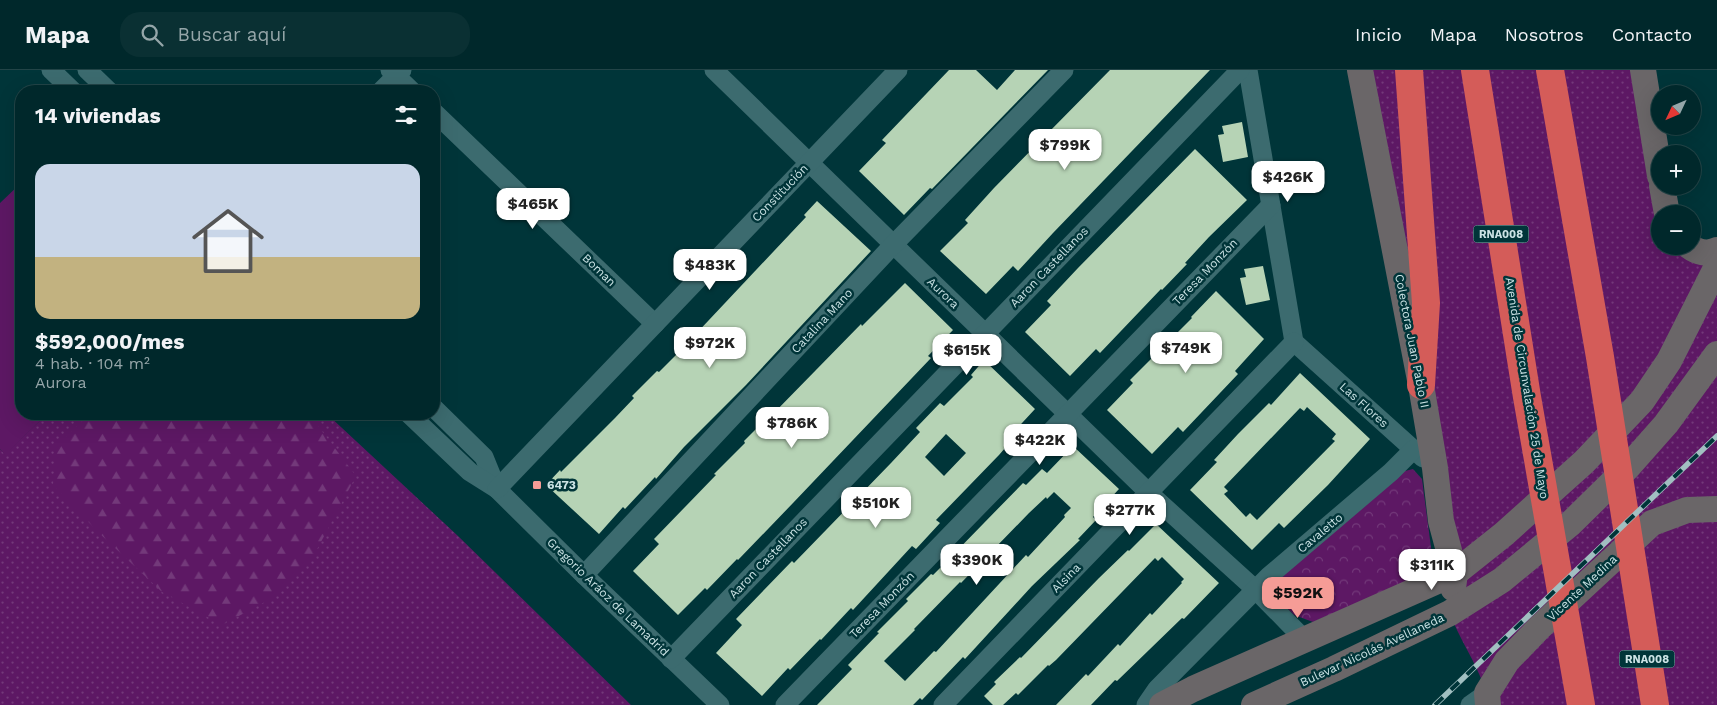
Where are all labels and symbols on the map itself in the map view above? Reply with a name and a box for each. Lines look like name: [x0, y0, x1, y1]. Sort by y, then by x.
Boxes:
north arrow: [1651, 85, 1701, 135]
pin: $799K: [1030, 128, 1100, 171]
pin: $426K: [1253, 160, 1323, 203]
street label: Constitución: [749, 161, 811, 225]
pin: $465K: [498, 188, 568, 230]
street label: Aaron Castellanos: [1007, 224, 1091, 310]
road number: RNA008: [1474, 226, 1528, 242]
street label: Teresa Monzón: [1170, 236, 1240, 308]
pin: $483K: [675, 248, 745, 291]
street label: Boman: [579, 251, 619, 289]
street label: Colectora Juan Pablo II: [1392, 273, 1432, 409]
street label: Aurora: [924, 275, 962, 312]
street label: Avenida de Circunvalación 25 de Mayo: [1503, 276, 1551, 500]
street label: Catalina Mano: [789, 286, 855, 356]
pin: $972K: [675, 326, 745, 369]
pin: $749K: [1151, 332, 1221, 374]
pin: $615K: [932, 334, 1002, 376]
street label: Las Flores: [1337, 380, 1391, 430]
pin: $786K: [757, 406, 827, 449]
pin: $422K: [1005, 424, 1075, 466]
place label: 6473: [547, 478, 576, 492]
marker: 6473: [531, 479, 543, 491]
pin: $510K: [841, 486, 911, 529]
pin: $277K: [1095, 494, 1165, 536]
street label: Cavaletto: [1295, 510, 1345, 556]
street label: Aaron Castellanos: [726, 515, 810, 601]
street label: Gregorio Aráoz de Lamadrid: [544, 535, 672, 659]
pin: $390K: [942, 544, 1012, 586]
pin: $311K: [1397, 548, 1467, 591]
street label: Vicente Medina: [1544, 552, 1620, 624]
street label: Alsina: [1049, 560, 1083, 596]
street label: Teresa Monzón: [847, 569, 917, 641]
pin: $592K: [1263, 576, 1333, 619]
street label: Bulevar Nicolás Avellaneda: [1298, 610, 1446, 690]
road number: RNA008: [1620, 650, 1674, 668]

